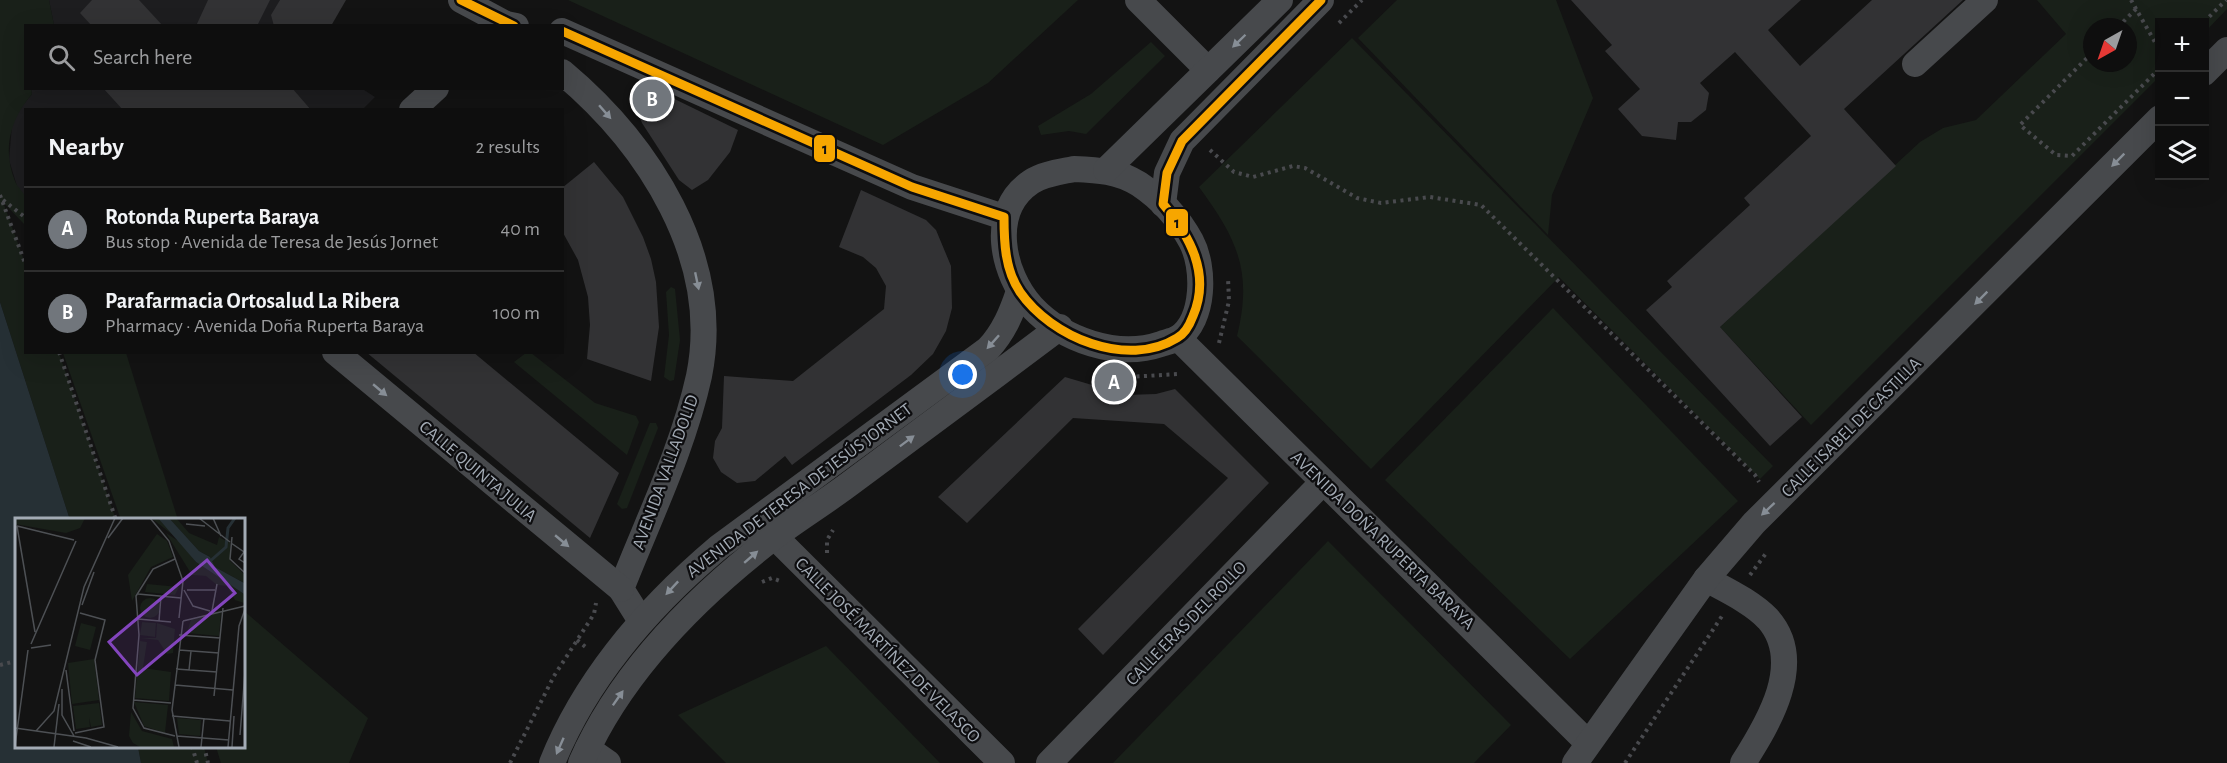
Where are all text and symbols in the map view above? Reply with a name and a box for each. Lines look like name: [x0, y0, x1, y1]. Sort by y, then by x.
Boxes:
north arrow: [2083, 18, 2137, 72]
map controls: [2155, 18, 2209, 180]
button: +: [2155, 18, 2209, 72]
search box: [24, 24, 564, 90]
one-way arrow: [1232, 34, 1247, 47]
icon: search: [45, 41, 78, 74]
text: Search here: [93, 46, 192, 68]
button: −: [2155, 72, 2209, 126]
pin: B: [632, 76, 672, 122]
one-way arrow: [598, 104, 611, 119]
button: layers: [2155, 126, 2209, 180]
text: Nearby: [48, 134, 124, 160]
line badge: 1: [813, 134, 836, 163]
text: 2 results: [476, 137, 540, 157]
text: 1: [822, 141, 828, 157]
one-way arrow: [2112, 152, 2126, 166]
text: Rotonda Ruperta Baraya: [105, 206, 319, 228]
line badge: 1: [1165, 208, 1189, 237]
text: 1: [1174, 215, 1180, 231]
text: A: [62, 219, 74, 239]
text: 40 m: [501, 219, 540, 239]
text: Bus stop · Avenida de Teresa de Jesús Jornet: [105, 232, 438, 252]
one-way arrow: [693, 271, 702, 290]
text: Parafarmacia Ortosalud La Ribera: [105, 290, 400, 312]
one-way arrow: [1974, 290, 1988, 304]
text: B: [62, 303, 73, 323]
text: 100 m: [493, 303, 540, 323]
text: Pharmacy · Avenida Doña Ruperta Baraya: [105, 316, 424, 336]
one-way arrow: [987, 334, 1000, 349]
street label: CALLE ISABEL DE CASTILLA: [1778, 354, 1925, 501]
your location: [948, 360, 977, 389]
pin: A: [1094, 360, 1134, 404]
one-way arrow: [372, 383, 388, 396]
street label: AVENIDA VALLADOLID: [630, 393, 702, 552]
street label: AVENIDA DE TERESA DE JESÚS JORNET: [682, 398, 916, 581]
street label: CALLE QUINTA JULIA: [415, 418, 540, 526]
one-way arrow: [899, 435, 915, 447]
street label: AVENIDA DOÑA RUPERTA BARAYA: [1287, 446, 1480, 634]
one-way arrow: [1761, 502, 1775, 516]
inset map: [15, 518, 244, 748]
one-way arrow: [555, 534, 570, 546]
one-way arrow: [743, 551, 758, 564]
street label: CALLE JOSÉ MARTÍNEZ DE VELASCO: [791, 553, 985, 747]
street label: CALLE ERAS DEL ROLLO: [1123, 558, 1250, 689]
one-way arrow: [666, 580, 679, 595]
one-way arrow: [612, 691, 624, 707]
one-way arrow: [555, 737, 564, 754]

